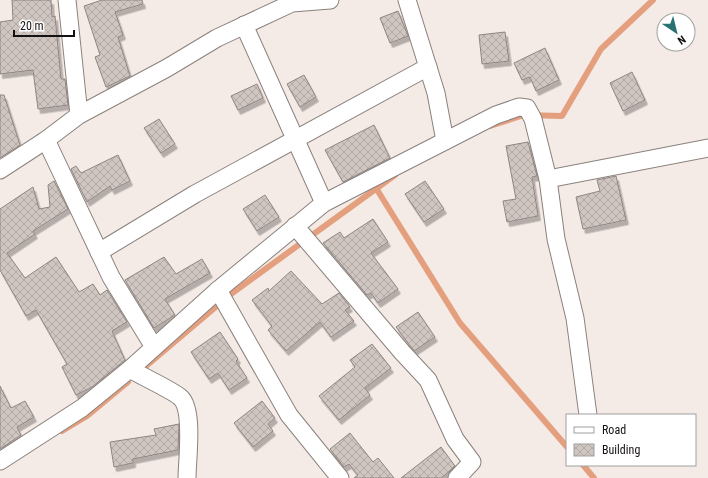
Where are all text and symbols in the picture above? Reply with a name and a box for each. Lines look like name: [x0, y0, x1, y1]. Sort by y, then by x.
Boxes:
scale bar: [14, 12, 74, 38]
north arrow: [656, 12, 696, 52]
text: 20 m: [20, 19, 44, 33]
text: N: [675, 33, 688, 47]
legend: [566, 414, 696, 466]
text: Road: [602, 423, 626, 437]
text: Building: [602, 443, 640, 457]

